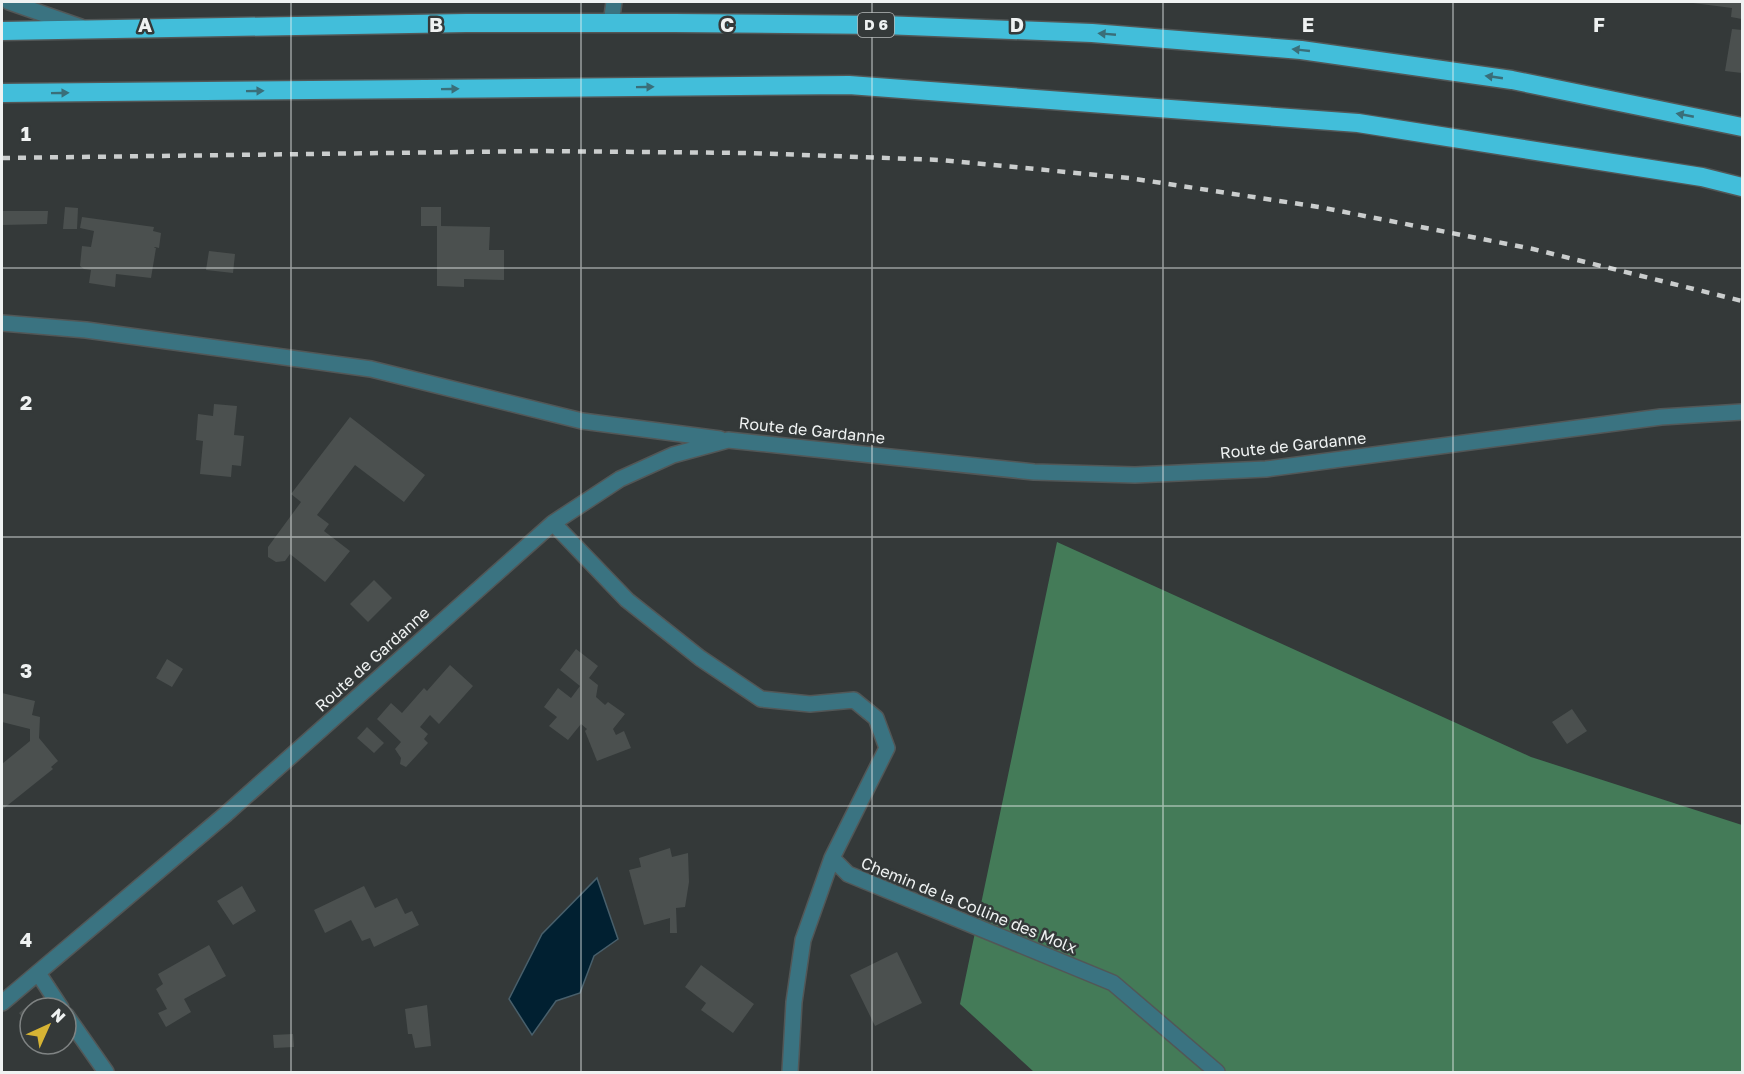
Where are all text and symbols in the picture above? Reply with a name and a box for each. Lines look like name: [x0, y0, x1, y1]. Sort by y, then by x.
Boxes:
text: A: [138, 12, 152, 36]
text: B: [429, 12, 443, 36]
text: C: [720, 12, 734, 36]
text: D: [1010, 12, 1024, 36]
text: E: [1302, 12, 1314, 36]
text: F: [1593, 12, 1605, 36]
road number: D 6: [858, 13, 894, 37]
one-way arrow: [1097, 29, 1116, 39]
one-way arrow: [1291, 45, 1310, 55]
one-way arrow: [1484, 72, 1503, 81]
one-way arrow: [635, 82, 654, 92]
one-way arrow: [440, 84, 459, 94]
one-way arrow: [245, 86, 264, 96]
one-way arrow: [50, 88, 69, 98]
one-way arrow: [1676, 109, 1695, 119]
text: 1: [21, 121, 31, 145]
text: 2: [20, 390, 32, 414]
street label: Route de Gardanne: [738, 412, 886, 448]
street label: Route de Gardanne: [1219, 427, 1367, 463]
street label: Route de Gardanne: [311, 602, 433, 716]
text: 3: [20, 658, 32, 682]
street label: Chemin de la Colline des Molx: [858, 852, 1080, 958]
text: 4: [20, 927, 32, 951]
north arrow: [18, 996, 78, 1056]
text: N: [47, 1004, 70, 1027]

